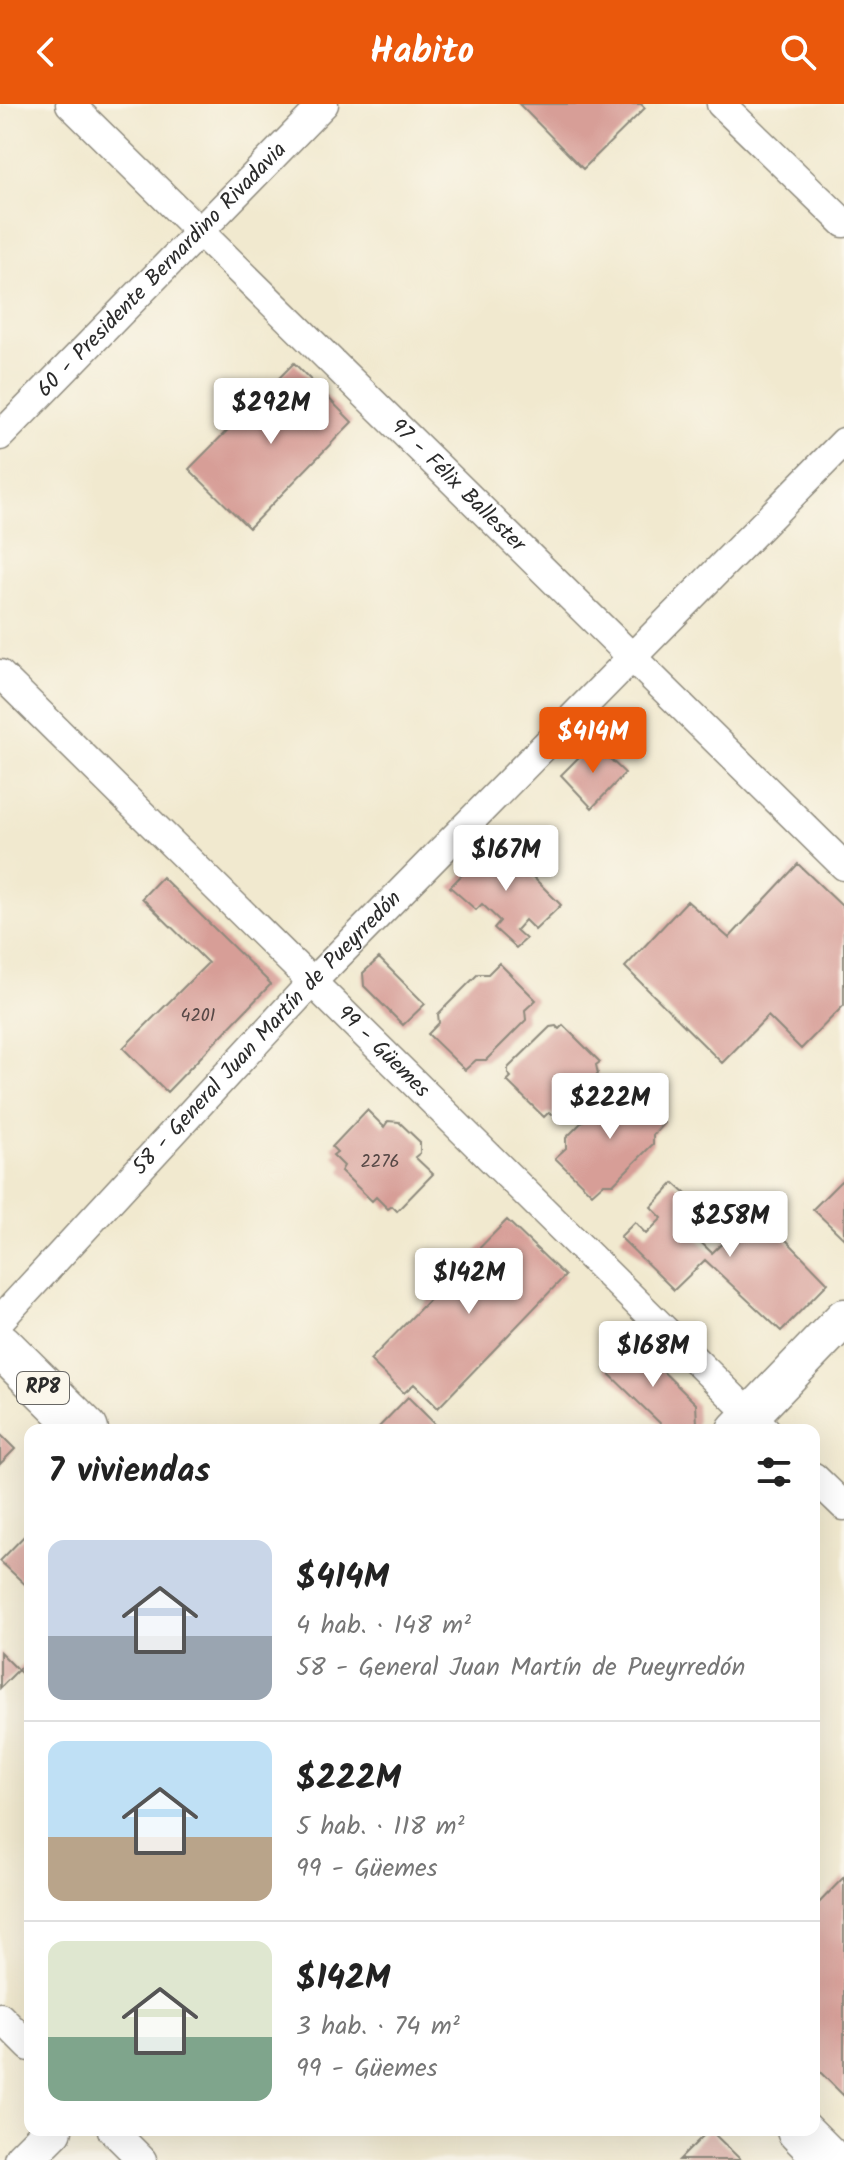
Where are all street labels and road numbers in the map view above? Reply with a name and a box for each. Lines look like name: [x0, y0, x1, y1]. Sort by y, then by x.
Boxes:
street label: 60 - Presidente Bernardino Rivadavia: [29, 134, 295, 406]
street label: 97 - Félix Ballester: [382, 410, 535, 562]
street label: 58 - General Juan Martín de Pueyrredón: [124, 883, 410, 1184]
street label: 99 - Güemes: [328, 997, 438, 1107]
road number: RP8: [17, 1372, 69, 1404]

